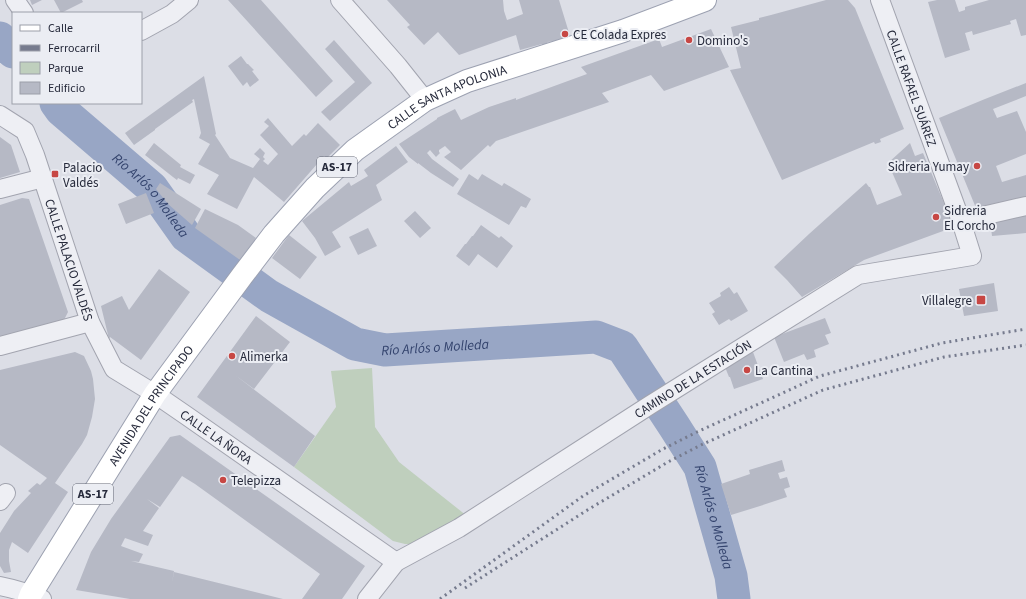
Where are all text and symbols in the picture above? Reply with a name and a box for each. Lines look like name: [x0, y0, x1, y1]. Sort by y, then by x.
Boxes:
legend: [12, 12, 142, 104]
text: Calle: [48, 20, 73, 37]
place label: CE Colada Expres: [573, 26, 667, 44]
street label: CALLE RAFAEL SUÁREZ: [882, 27, 941, 149]
marker: CE Colada Expres: [560, 29, 570, 39]
place label: Domino's: [697, 32, 749, 50]
marker: Domino's: [684, 35, 694, 45]
text: Ferrocarril: [48, 40, 100, 57]
text: Parque: [48, 60, 84, 77]
street label: CALLE SANTA APOLONIA: [384, 61, 510, 134]
text: Edificio: [48, 80, 85, 97]
water label: Río Arlós o Molleda: [107, 149, 193, 243]
road number: AS-17: [317, 157, 357, 177]
place label: Sidreria Yumay: [888, 158, 969, 176]
place label: Palacio Valdés: [63, 159, 102, 192]
marker: Sidreria Yumay: [972, 161, 982, 171]
marker: Palacio Valdés: [50, 169, 60, 179]
street label: CALLE PALACIO VALDÉS: [40, 197, 97, 324]
place label: Sidreria El Corcho: [944, 202, 996, 235]
marker: Sidreria El Corcho: [931, 212, 941, 222]
place label: Villalegre: [922, 292, 972, 310]
marker: Villalegre: [975, 294, 987, 306]
water label: Río Arlós o Molleda: [381, 335, 490, 361]
street label: CAMINO DE LA ESTACIÓN: [631, 336, 755, 423]
street label: AVENIDA DEL PRINCIPADO: [105, 342, 198, 469]
place label: Alimerka: [240, 348, 288, 366]
marker: Alimerka: [227, 351, 237, 361]
place label: La Cantina: [755, 362, 813, 380]
marker: La Cantina: [742, 365, 752, 375]
street label: CALLE LA ÑORA: [176, 406, 256, 469]
water label: Río Arlós o Molleda: [689, 462, 738, 572]
place label: Telepizza: [231, 472, 281, 490]
marker: Telepizza: [218, 475, 228, 485]
road number: AS-17: [73, 484, 113, 504]

